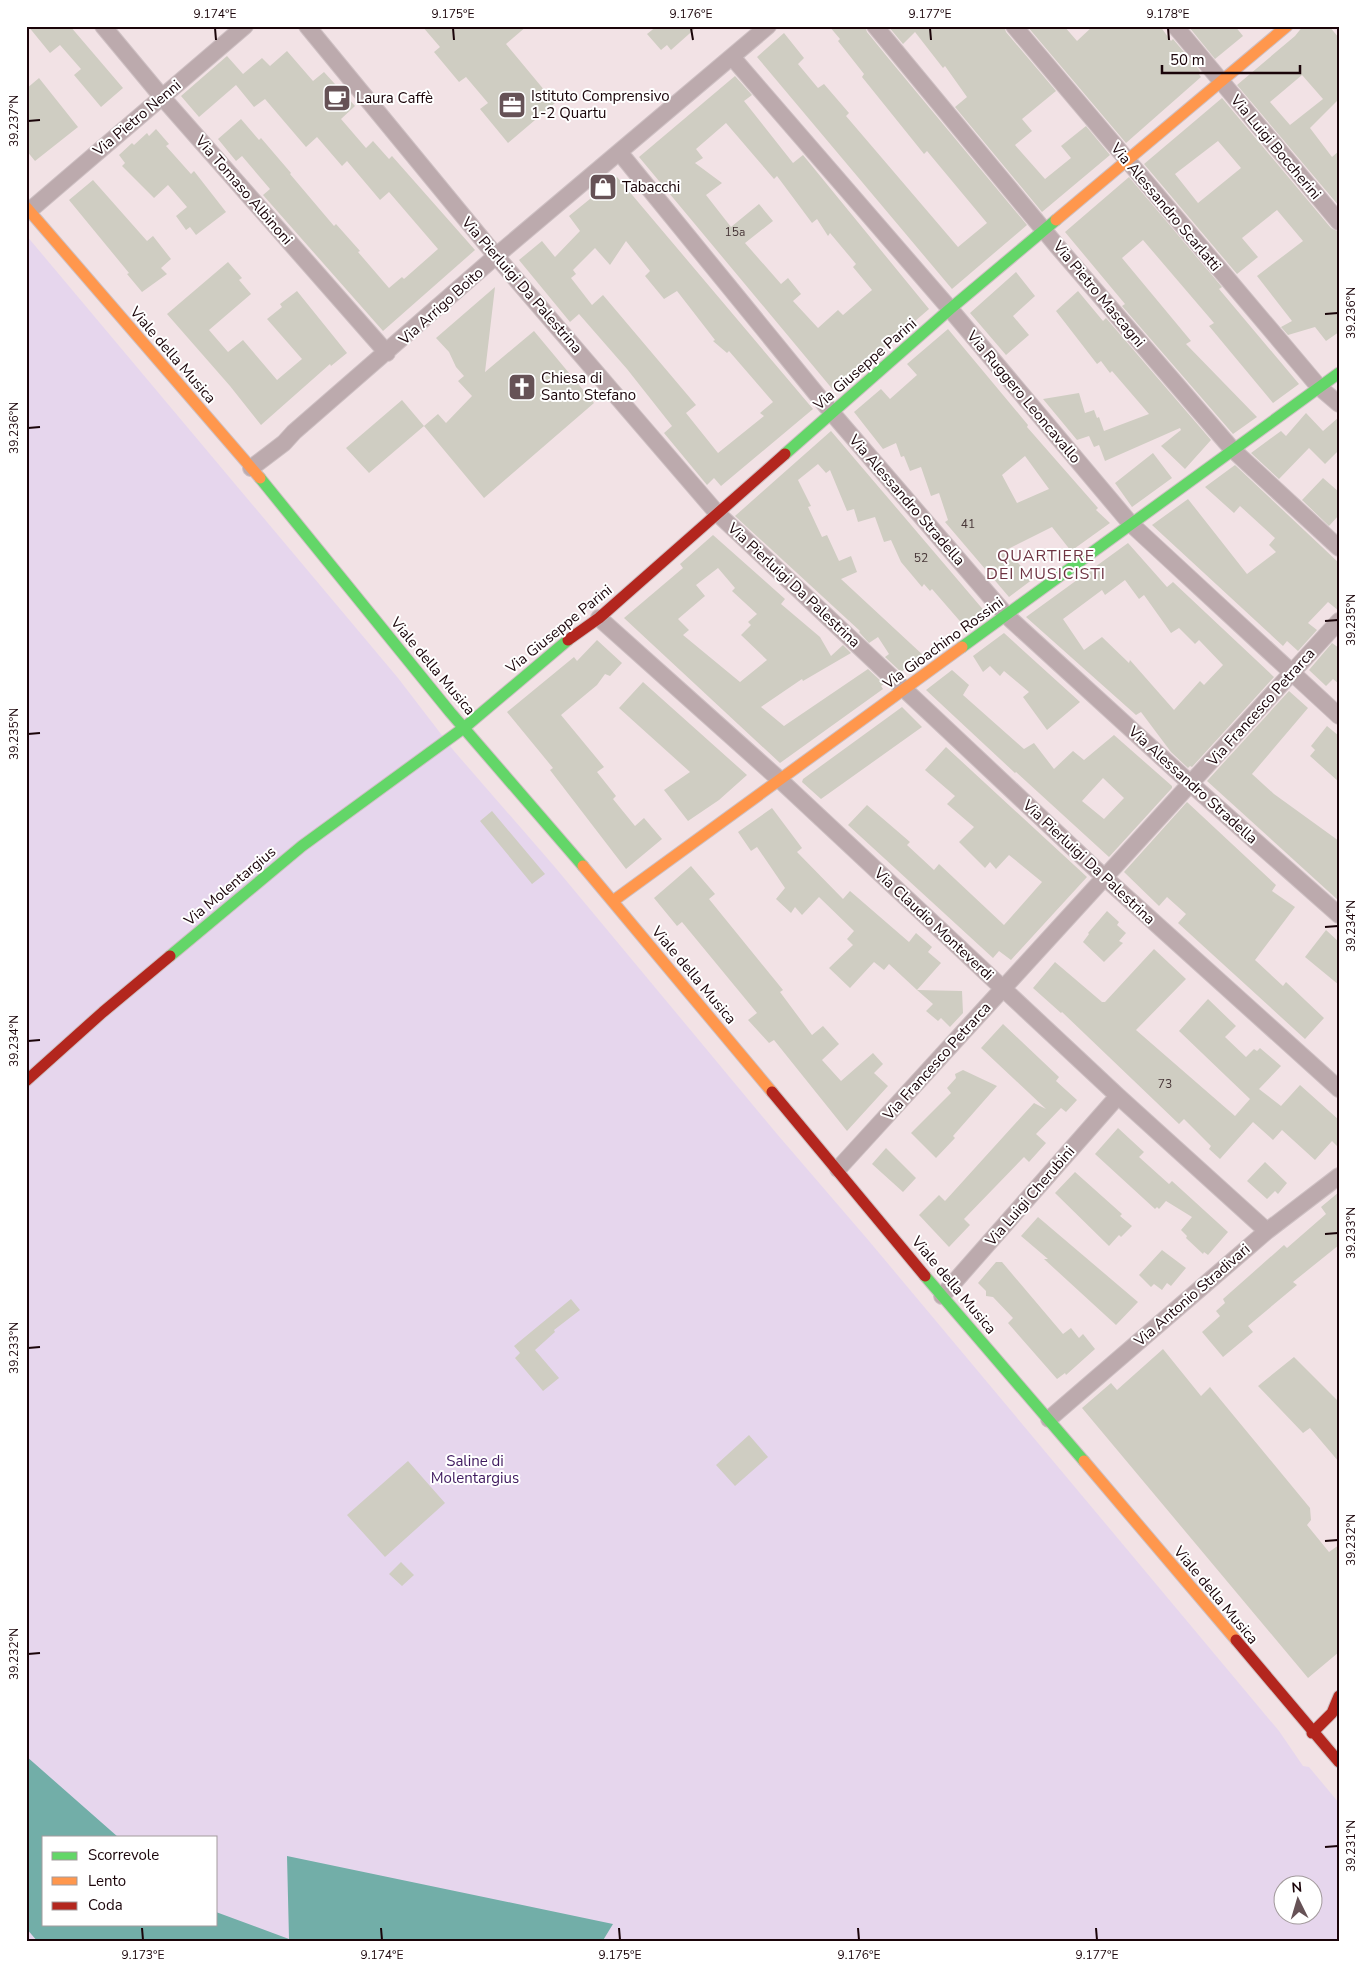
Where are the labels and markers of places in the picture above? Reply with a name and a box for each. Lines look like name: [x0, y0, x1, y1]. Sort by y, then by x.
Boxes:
cafe icon: Laura Caffè: [322, 83, 352, 113]
place label: Istituto Comprensivo 1-2 Quartu: [531, 86, 670, 123]
place label: Laura Caffè: [356, 88, 433, 108]
office icon: Istituto Comprensivo 1-2 Quartu: [497, 90, 527, 120]
shop icon: Tabacchi: [588, 172, 618, 202]
place label: Tabacchi: [622, 177, 680, 197]
place label: Chiesa di Santo Stefano: [541, 368, 636, 405]
church icon: Chiesa di Santo Stefano: [507, 372, 537, 402]

